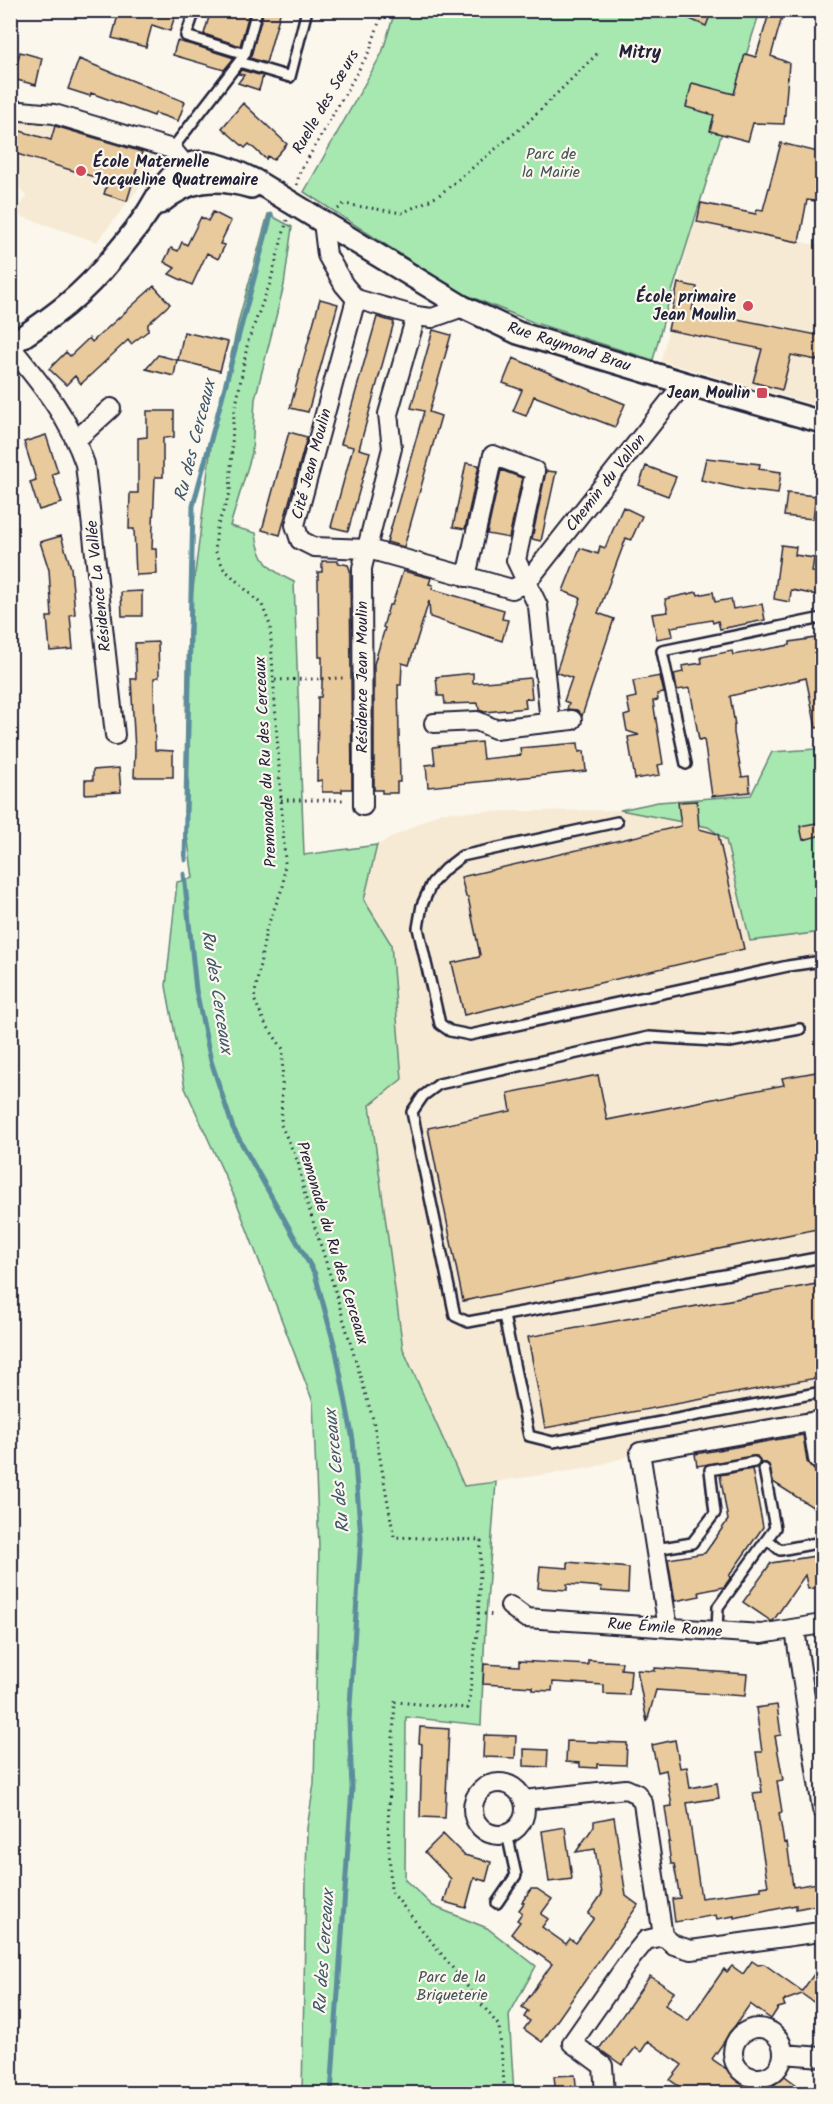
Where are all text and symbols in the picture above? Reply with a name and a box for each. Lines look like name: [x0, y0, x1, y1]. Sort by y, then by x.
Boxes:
district label: Mitry: [619, 39, 662, 68]
street label: Ruelle des Sœurs: [286, 45, 366, 159]
park label: Parc de la Mairie: [522, 142, 580, 185]
place label: École Maternelle Jacqueline Quatremaire: [93, 150, 258, 193]
marker: École Maternelle Jacqueline Quatremaire: [74, 164, 88, 178]
place label: École primaire Jean Moulin: [636, 285, 736, 328]
marker: École primaire Jean Moulin: [741, 299, 755, 313]
street label: Rue Raymond Brau: [504, 315, 634, 379]
water label: Ru des Cerceaux: [167, 374, 226, 505]
place label: Jean Moulin: [667, 381, 750, 406]
marker: Jean Moulin: [755, 386, 769, 400]
street label: Cité Jean Moulin: [285, 406, 339, 522]
street label: Chemin du Vallon: [560, 429, 652, 537]
street label: Résidence La Vallée: [80, 519, 118, 653]
street label: Résidence Jean Moulin: [350, 601, 375, 753]
street label: Premonade du Ru des Cerceaux: [248, 655, 284, 868]
water label: Ru des Cerceaux: [192, 928, 241, 1059]
street label: Premonade du Ru des Cerceaux: [289, 1138, 375, 1349]
water label: Ru des Cerceaux: [317, 1404, 359, 1534]
street label: Rue Émile Ronne: [607, 1612, 723, 1644]
water label: Ru des Cerceaux: [306, 1886, 344, 2015]
park label: Parc de la Briqueterie: [416, 1965, 488, 2008]

